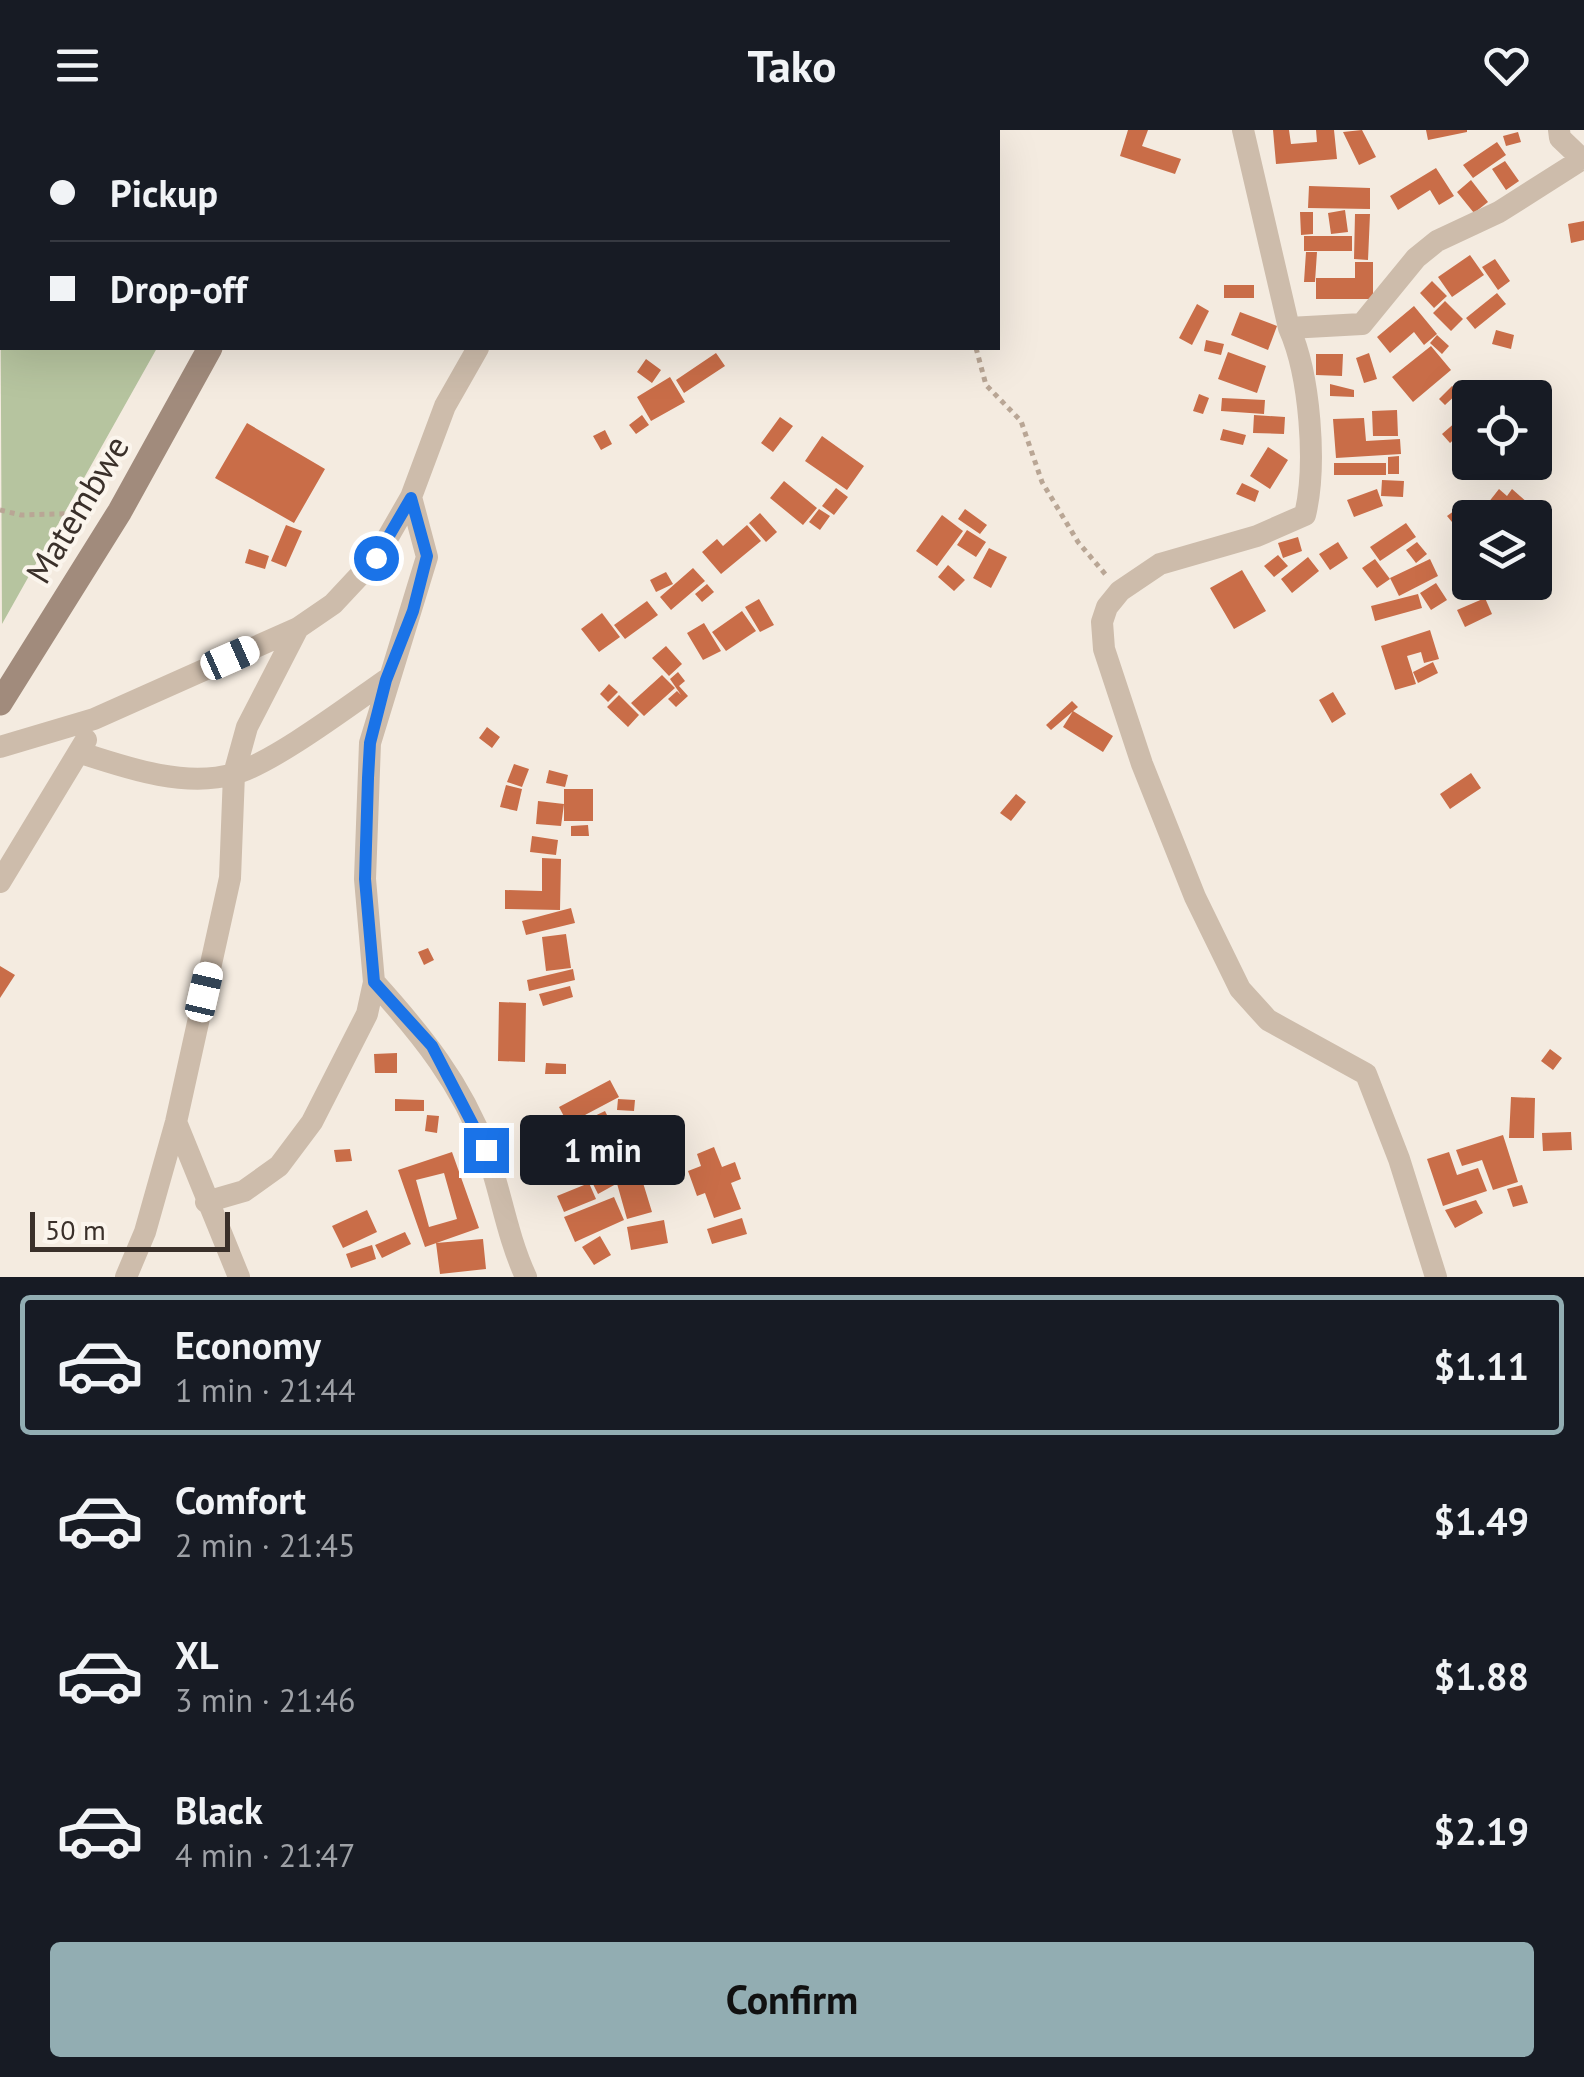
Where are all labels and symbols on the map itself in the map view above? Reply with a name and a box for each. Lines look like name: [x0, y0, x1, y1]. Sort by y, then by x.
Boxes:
street label: Matembwe: [15, 427, 139, 591]
route start: [354, 536, 399, 581]
car: [196, 632, 264, 684]
car: [183, 959, 225, 1025]
callout: 1 min: [521, 1115, 686, 1185]
route end: [464, 1128, 509, 1173]
scale bar: [30, 1207, 230, 1252]

